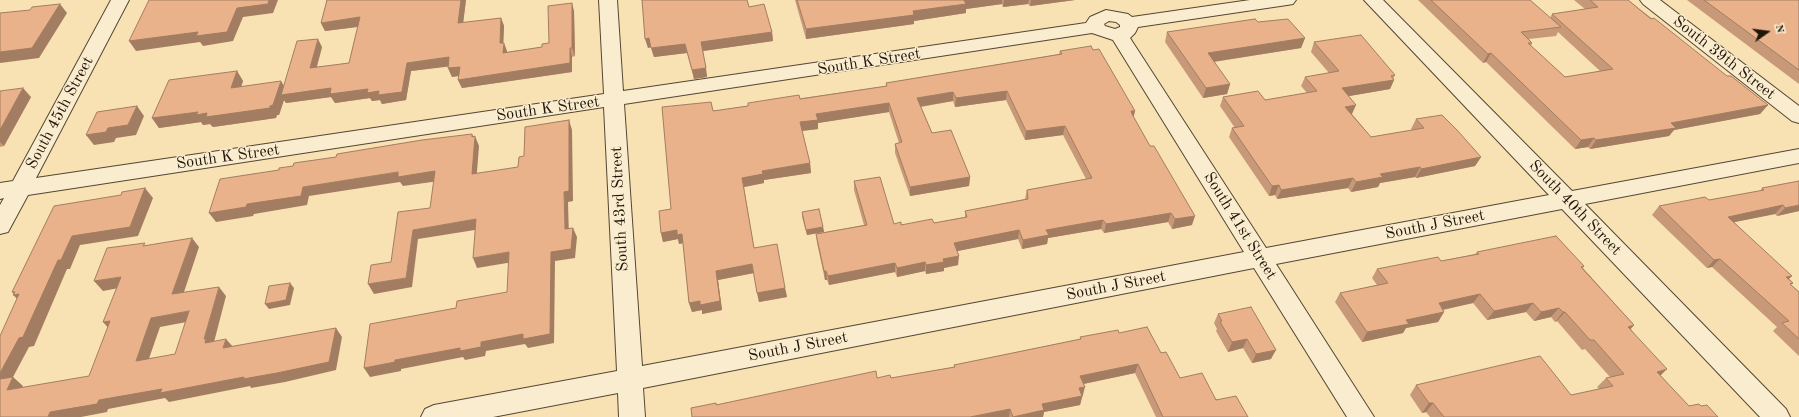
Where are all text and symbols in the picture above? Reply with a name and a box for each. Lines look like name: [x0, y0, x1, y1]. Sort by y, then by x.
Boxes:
street label: South 39th Street: [1669, 12, 1779, 104]
north arrow: [1747, 12, 1787, 52]
text: N: [1773, 24, 1785, 34]
street label: South K Street: [816, 44, 922, 80]
street label: South 45th Street: [22, 53, 98, 173]
street label: South K Street: [495, 92, 601, 126]
street label: South K Street: [175, 140, 281, 174]
street label: South 43rd Street: [607, 146, 633, 272]
street label: South 40th Street: [1525, 156, 1625, 260]
street label: South 41st Street: [1199, 169, 1281, 283]
street label: South J Street: [1384, 206, 1486, 244]
street label: South J Street: [1065, 267, 1167, 305]
street label: South J Street: [747, 328, 849, 366]

